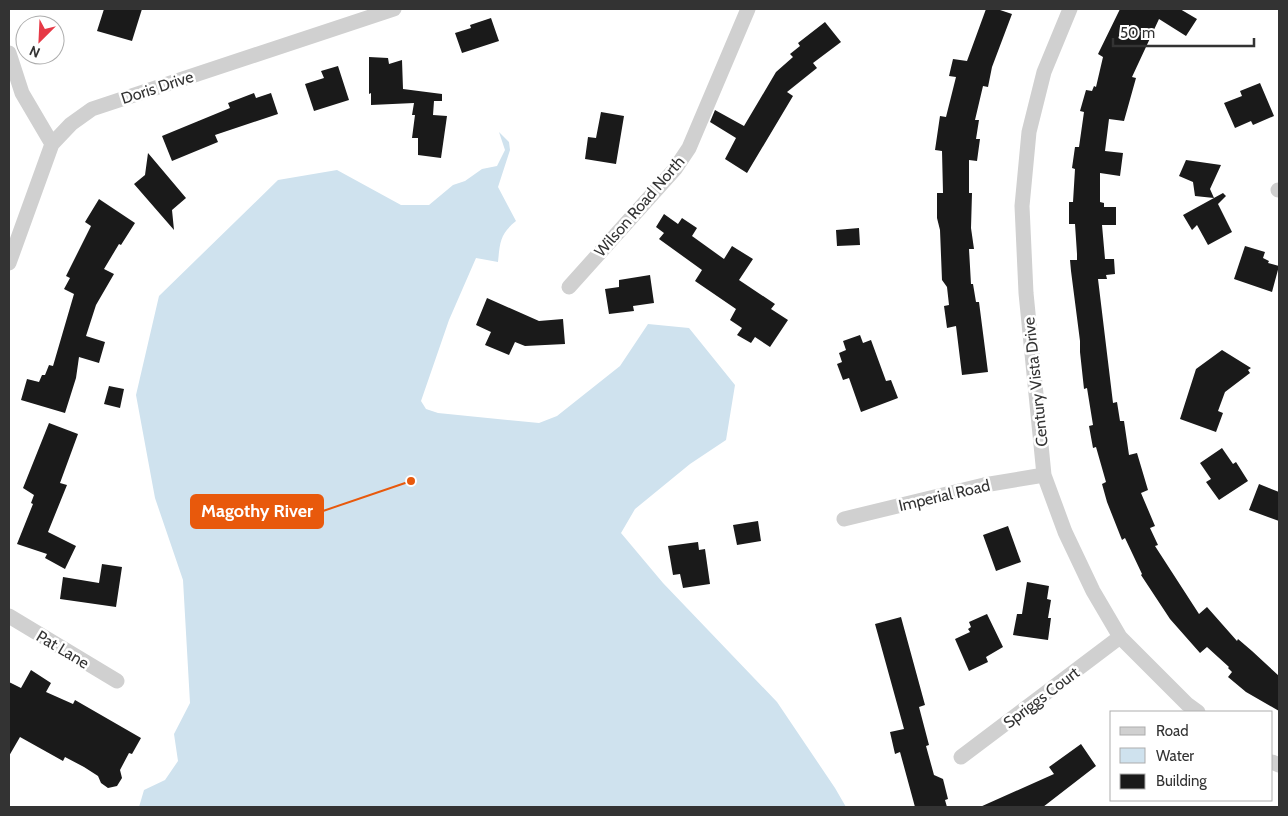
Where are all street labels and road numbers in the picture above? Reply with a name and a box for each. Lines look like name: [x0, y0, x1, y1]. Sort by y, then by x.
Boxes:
street label: Doris Drive: [119, 67, 196, 108]
street label: Wilson Road North: [590, 152, 688, 261]
street label: Century Vista Drive: [1019, 316, 1052, 448]
street label: Imperial Road: [897, 476, 992, 515]
street label: Pat Lane: [33, 626, 93, 673]
street label: Spriggs Court: [1000, 662, 1083, 732]

